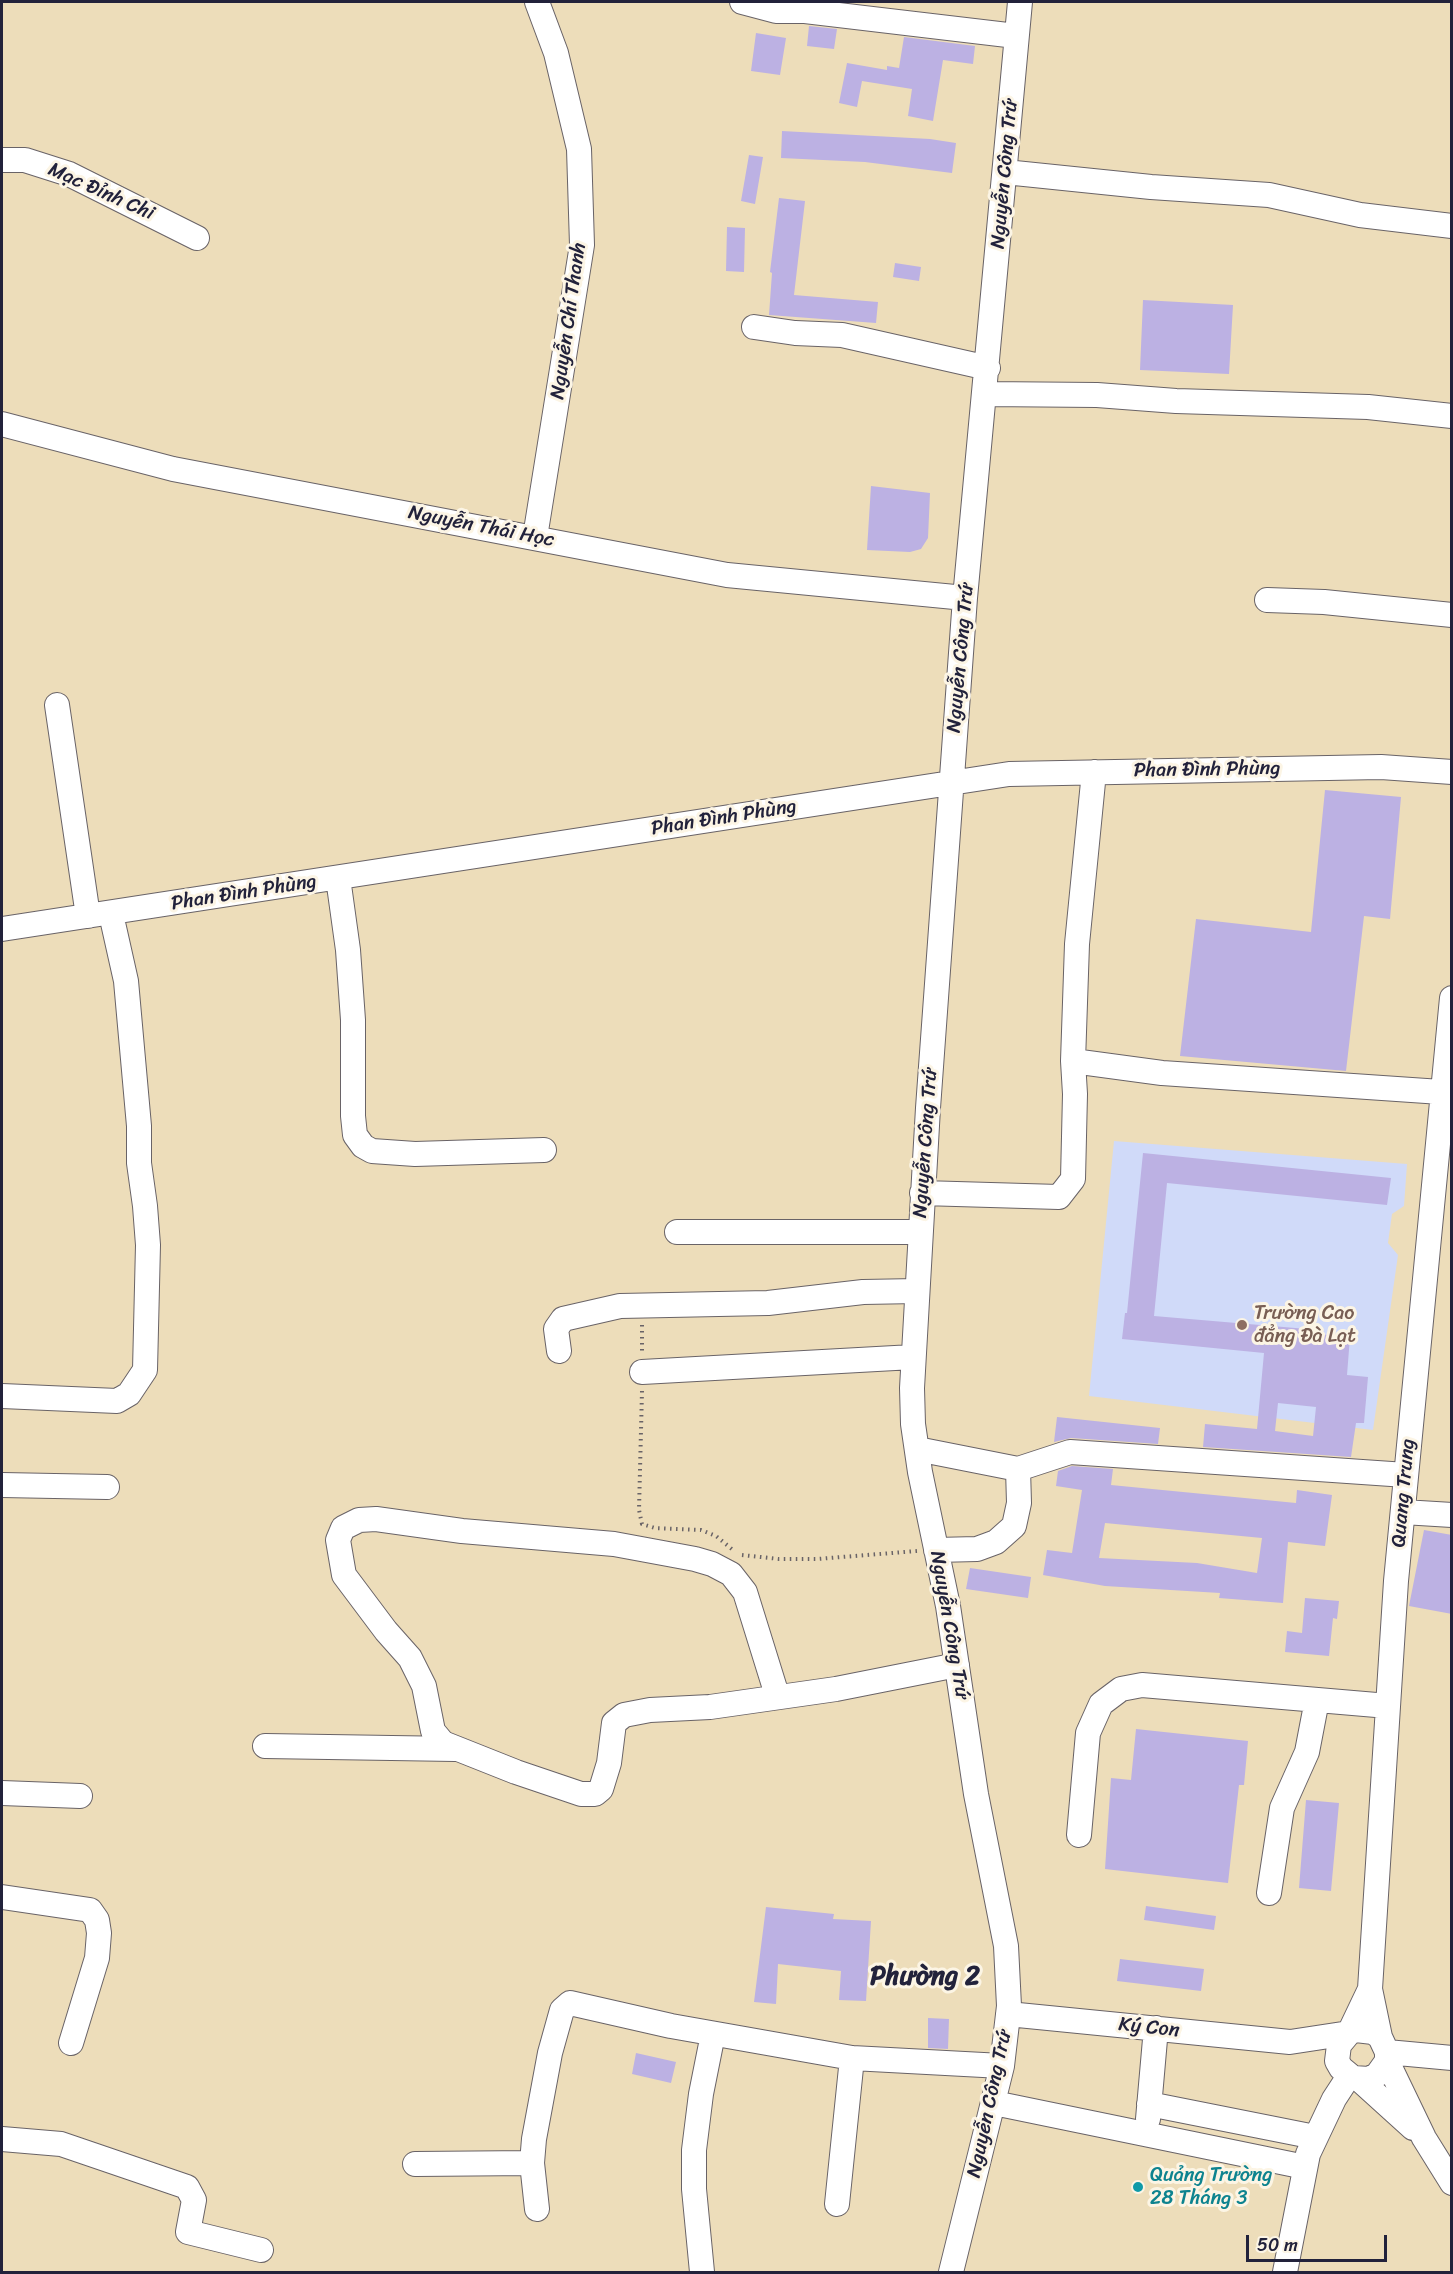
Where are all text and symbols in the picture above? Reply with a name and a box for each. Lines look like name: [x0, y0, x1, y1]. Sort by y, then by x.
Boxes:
street label: Nguyễn Công Trứ: [987, 98, 1023, 250]
street label: Mạc Đỉnh Chi: [44, 158, 158, 226]
street label: Nguyễn Chí Thanh: [546, 241, 592, 401]
street label: Nguyễn Thái Học: [406, 501, 556, 553]
street label: Nguyễn Công Trứ: [943, 582, 979, 734]
street label: Phan Đình Phùng: [1133, 757, 1281, 783]
street label: Phan Đình Phùng: [650, 795, 798, 841]
street label: Phan Đình Phùng: [170, 870, 318, 916]
street label: Nguyễn Công Trứ: [909, 1067, 943, 1219]
place label: Trường Cao đẳng Đà Lạt: [1254, 1302, 1356, 1349]
marker: Trường Cao đẳng Đà Lạt: [1235, 1318, 1249, 1332]
street label: Quang Trung: [1387, 1438, 1421, 1548]
street label: Nguyễn Công Trứ: [924, 1549, 974, 1701]
district label: Phường 2: [870, 1961, 980, 1993]
street label: Ký Con: [1117, 2013, 1181, 2043]
street label: Nguyễn Công Trứ: [963, 2028, 1017, 2180]
place label: Quảng Trường 28 Tháng 3: [1150, 2164, 1272, 2211]
marker: Quảng Trường 28 Tháng 3: [1131, 2180, 1145, 2194]
scale bar: [1249, 2223, 1390, 2261]
text: 50 m: [1257, 2229, 1298, 2261]

